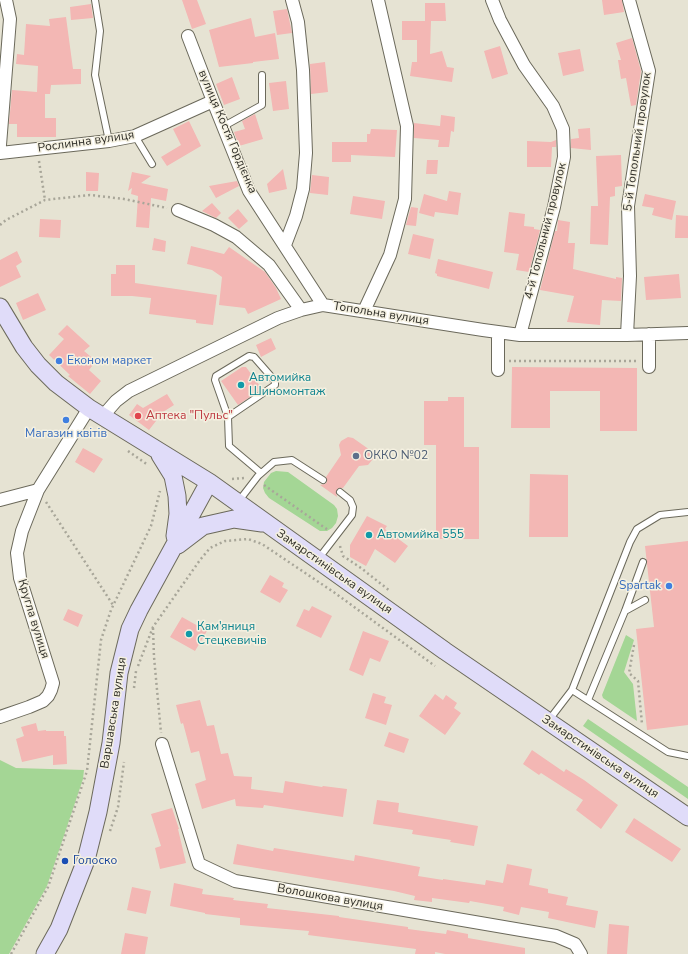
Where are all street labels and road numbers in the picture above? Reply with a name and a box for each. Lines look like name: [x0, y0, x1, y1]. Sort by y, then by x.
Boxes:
street label: вулиця Костя Гордієнка: [194, 68, 260, 196]
street label: 5-й Топольний провулок: [621, 72, 655, 212]
street label: Рослинна вулиця: [37, 128, 135, 156]
street label: 4-й Топольний провулок: [522, 161, 570, 301]
street label: Топольна вулиця: [332, 299, 430, 329]
street label: Замарстинівська вулиця: [273, 526, 395, 618]
street label: Кругла вулиця: [14, 577, 52, 661]
street label: Варшавська вулиця: [98, 656, 130, 770]
street label: Замарстинівська вулиця: [539, 712, 661, 802]
street label: Волошкова вулиця: [276, 882, 384, 914]

